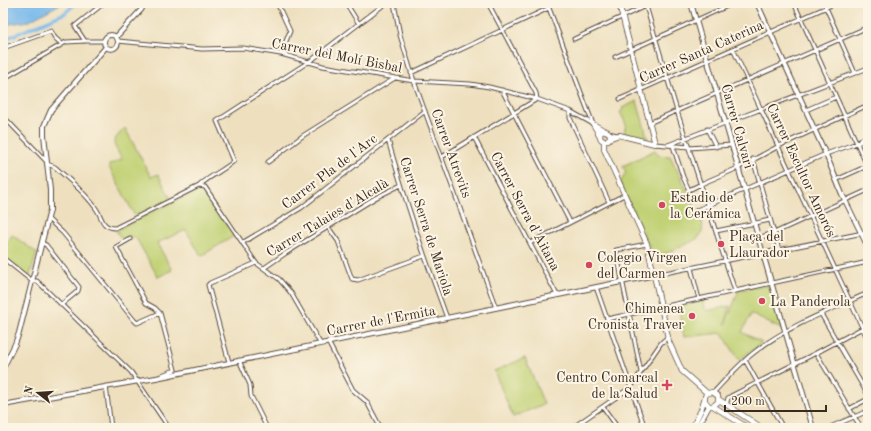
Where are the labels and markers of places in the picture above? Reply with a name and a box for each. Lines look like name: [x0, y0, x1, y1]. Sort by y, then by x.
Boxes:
place label: Estadio de la Cerámica: [670, 191, 741, 221]
marker: Estadio de la Cerámica: [657, 200, 667, 210]
place label: Plaça del Llaurador: [729, 230, 789, 260]
marker: Plaça del Llaurador: [716, 239, 726, 249]
place label: Colegio Virgen del Carmen: [597, 251, 687, 281]
marker: Colegio Virgen del Carmen: [584, 260, 594, 270]
place label: La Panderola: [770, 295, 851, 309]
marker: La Panderola: [757, 296, 767, 306]
place label: Chimenea Cronista Traver: [588, 302, 684, 332]
marker: Chimenea Cronista Traver: [687, 311, 697, 321]
place label: Centro Comarcal de la Salud: [556, 371, 658, 401]
marker: Centro Comarcal de la Salud: [661, 379, 673, 391]

